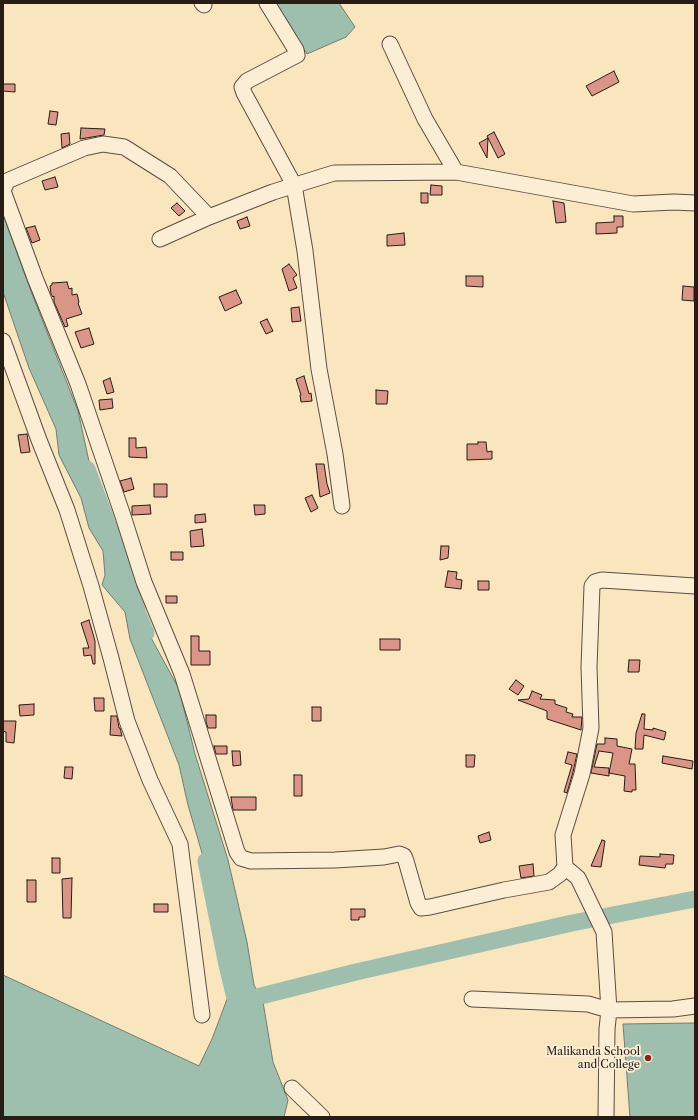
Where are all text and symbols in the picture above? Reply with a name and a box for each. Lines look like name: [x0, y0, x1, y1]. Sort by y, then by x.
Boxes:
place label: Malikanda School and College: [546, 1045, 640, 1071]
marker: Malikanda School and College: [643, 1053, 653, 1063]

